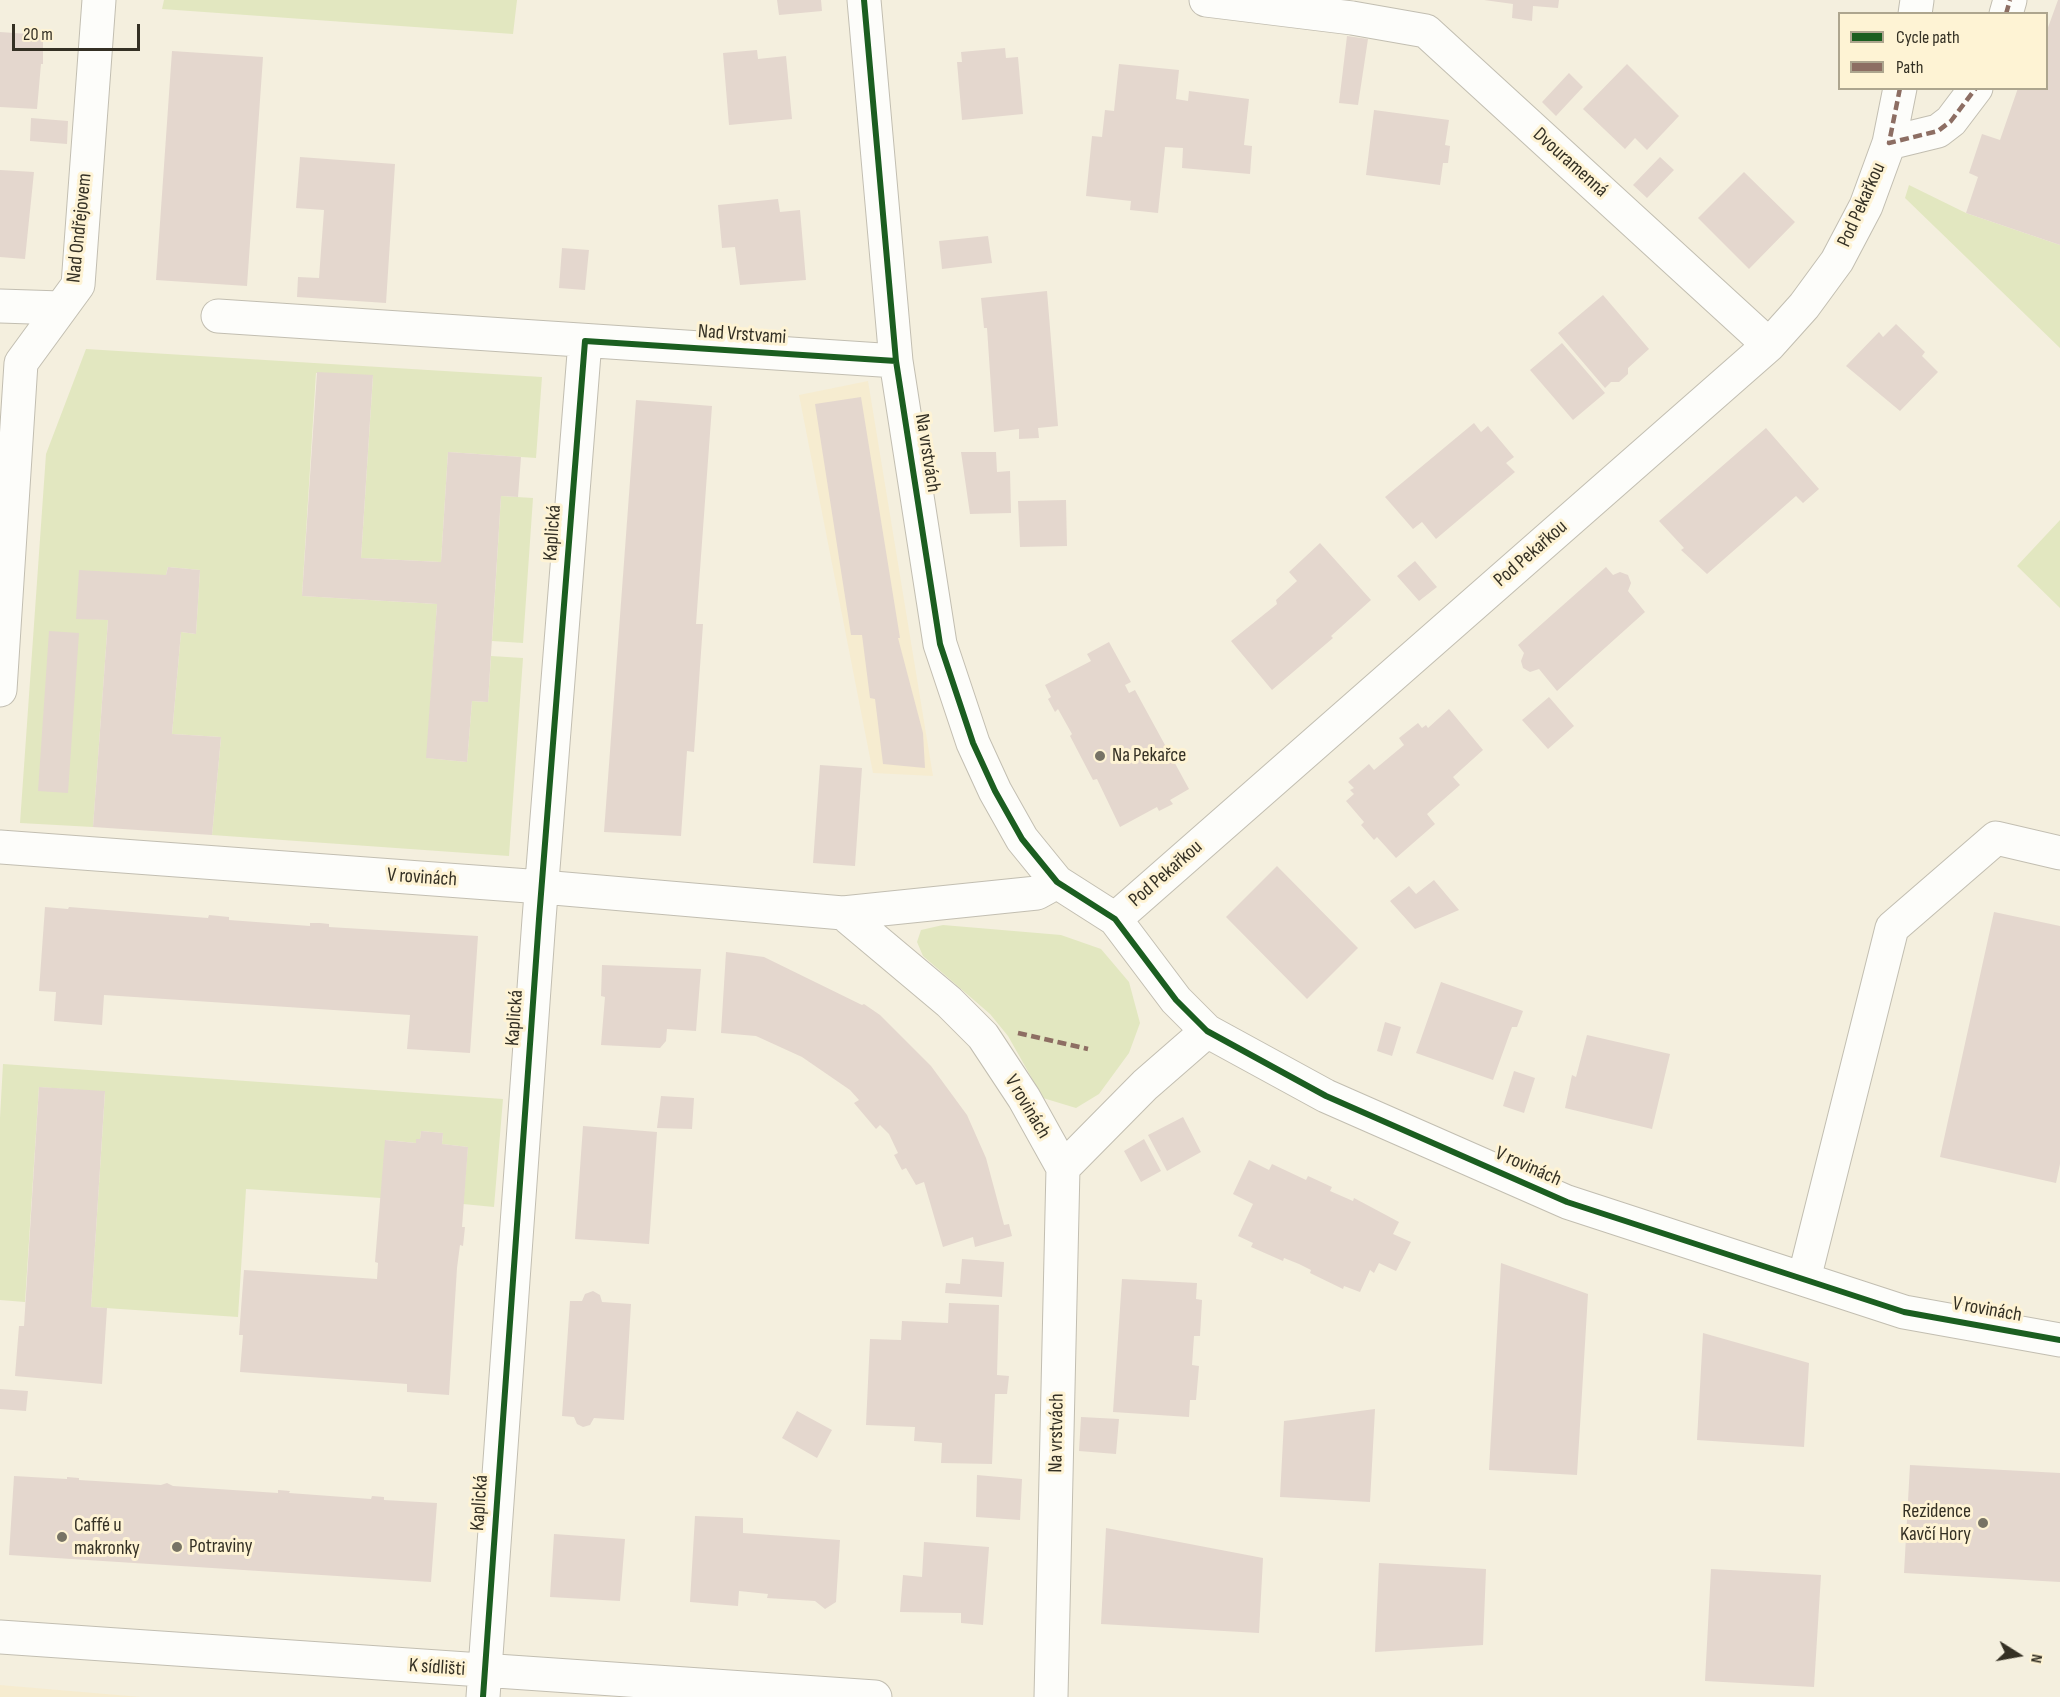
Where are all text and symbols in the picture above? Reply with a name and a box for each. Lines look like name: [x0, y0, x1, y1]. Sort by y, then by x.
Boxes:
scale bar: [15, 12, 142, 50]
legend: [1838, 12, 2048, 90]
text: 20 m: [23, 24, 53, 45]
text: Cycle path: [1896, 27, 1960, 48]
text: Path: [1896, 57, 1924, 78]
street label: Dvouramenná: [1527, 123, 1613, 203]
street label: Pod Pekařkou: [1833, 159, 1891, 251]
street label: Nad Ondřejovem: [62, 172, 98, 284]
street label: Nad Vrstvami: [697, 320, 787, 350]
street label: Na vrstvách: [909, 412, 945, 494]
street label: Kaplická: [539, 504, 567, 562]
street label: Pod Pekařkou: [1489, 515, 1573, 593]
place label: Na Pekařce: [1112, 744, 1186, 768]
marker: Na Pekařce: [1093, 749, 1107, 763]
street label: Pod Pekařkou: [1124, 835, 1208, 913]
street label: V rovinách: [386, 864, 458, 892]
street label: Kaplická: [501, 989, 529, 1047]
street label: V rovinách: [999, 1071, 1055, 1143]
street label: V rovinách: [1491, 1142, 1565, 1192]
street label: V rovinách: [1950, 1292, 2024, 1328]
street label: Na vrstvách: [1044, 1393, 1070, 1473]
street label: Kaplická: [466, 1474, 494, 1532]
place label: Rezidence Kavčí Hory: [1900, 1500, 1971, 1547]
place label: Caffé u makronky: [74, 1514, 140, 1561]
marker: Rezidence Kavčí Hory: [1976, 1516, 1990, 1530]
marker: Caffé u makronky: [55, 1530, 69, 1544]
place label: Potraviny: [189, 1535, 252, 1559]
marker: Potraviny: [170, 1540, 184, 1554]
north arrow: [1988, 1625, 2048, 1685]
text: N: [2026, 1653, 2046, 1665]
street label: K sídlišti: [408, 1654, 466, 1682]

